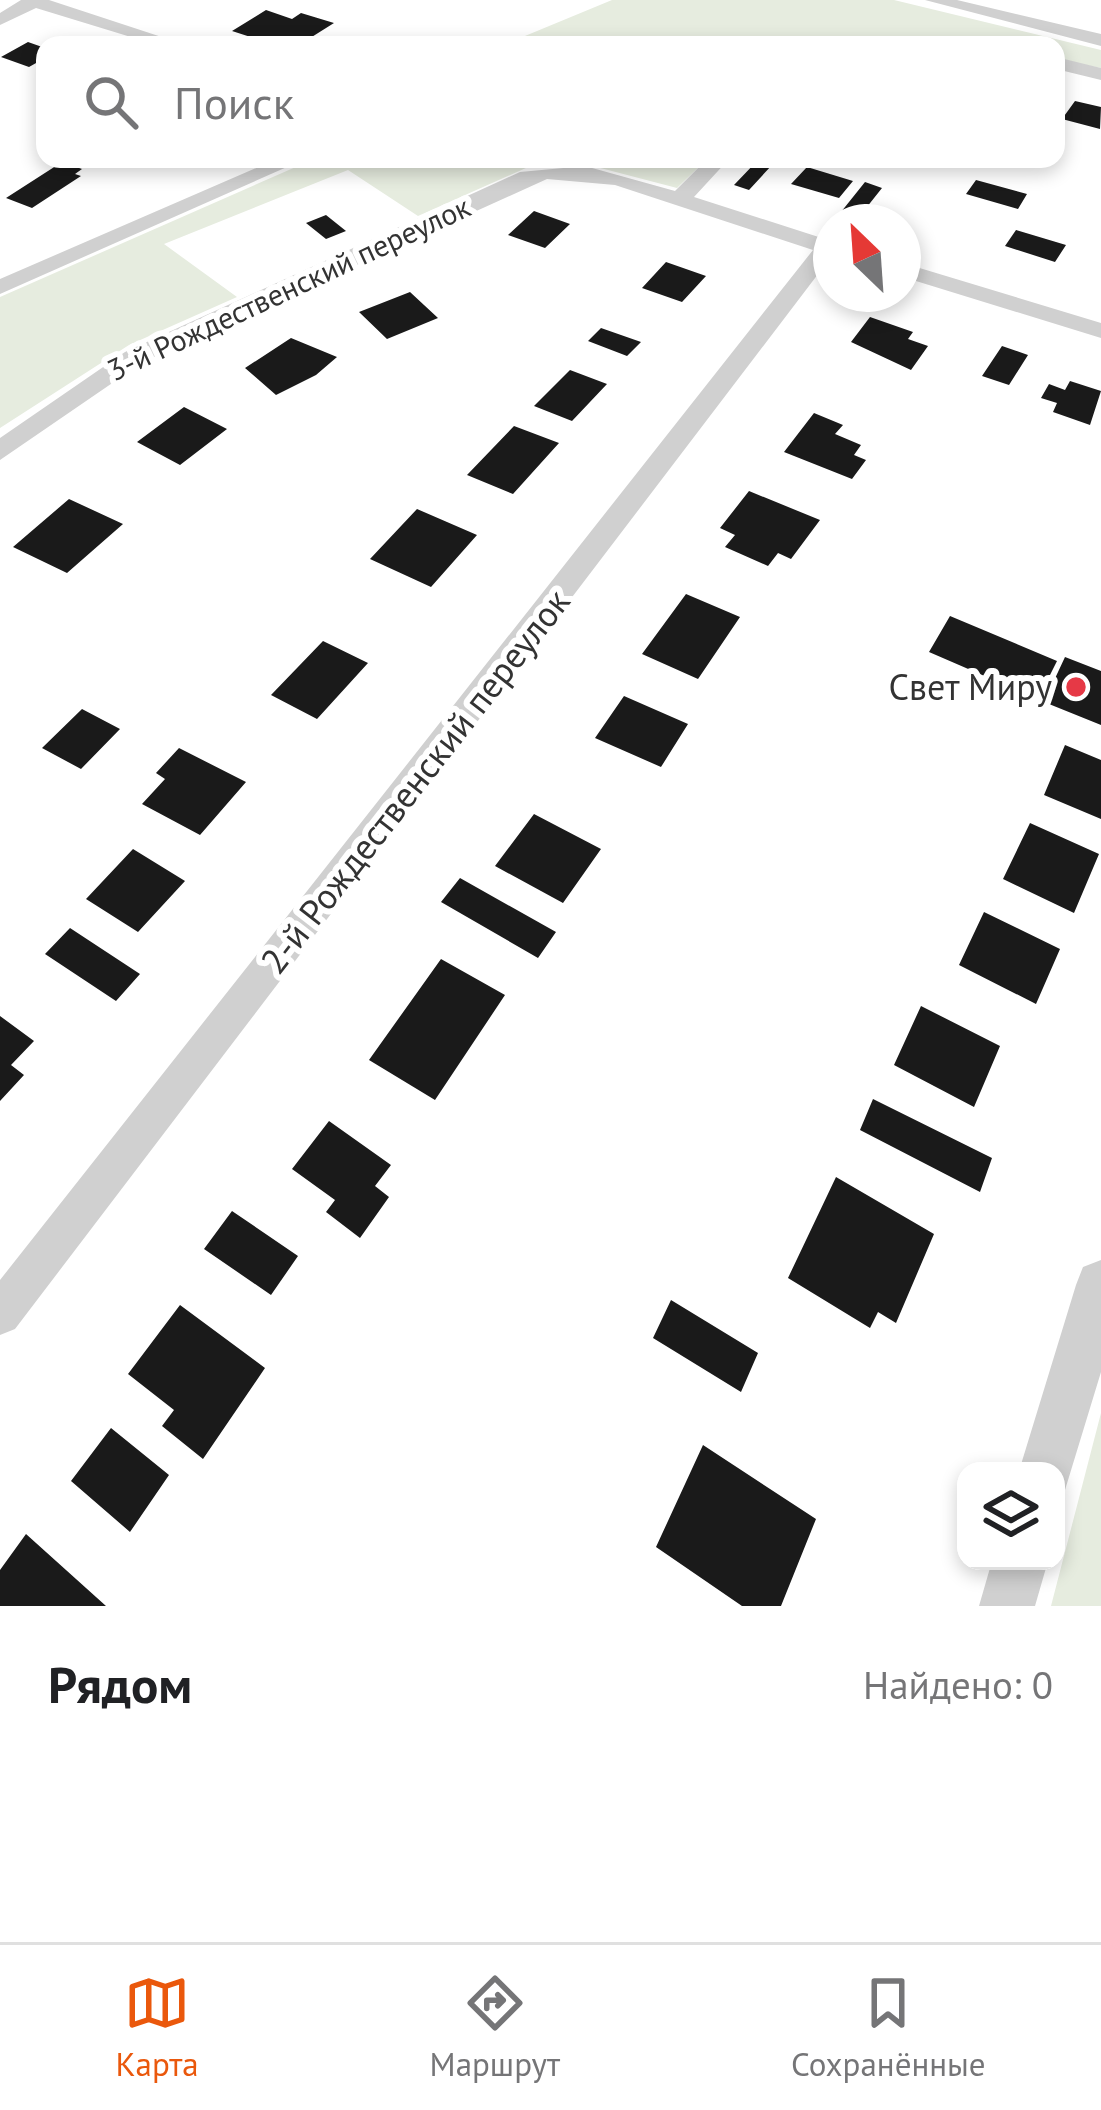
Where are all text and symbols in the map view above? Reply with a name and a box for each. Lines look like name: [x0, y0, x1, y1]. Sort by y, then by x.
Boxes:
search box: [36, 36, 1065, 168]
icon: search: [78, 69, 144, 135]
text: Поиск: [174, 73, 294, 131]
street label: 3-й Рождественский переулок: [101, 186, 477, 389]
north arrow: [813, 204, 921, 312]
street label: 2-й Рождественский переулок: [250, 579, 580, 983]
place label: Свет Миру: [888, 663, 1052, 710]
marker: Свет Миру: [1063, 674, 1089, 700]
map controls: [957, 1462, 1065, 1570]
button: layers: [957, 1462, 1065, 1570]
text: Рядом: [48, 1651, 192, 1717]
text: Найдено: 0: [863, 1659, 1053, 1710]
tab: Карта: [115, 1970, 199, 2085]
tab: Маршрут: [430, 1970, 560, 2085]
tab: Сохранённые: [791, 1970, 986, 2085]

